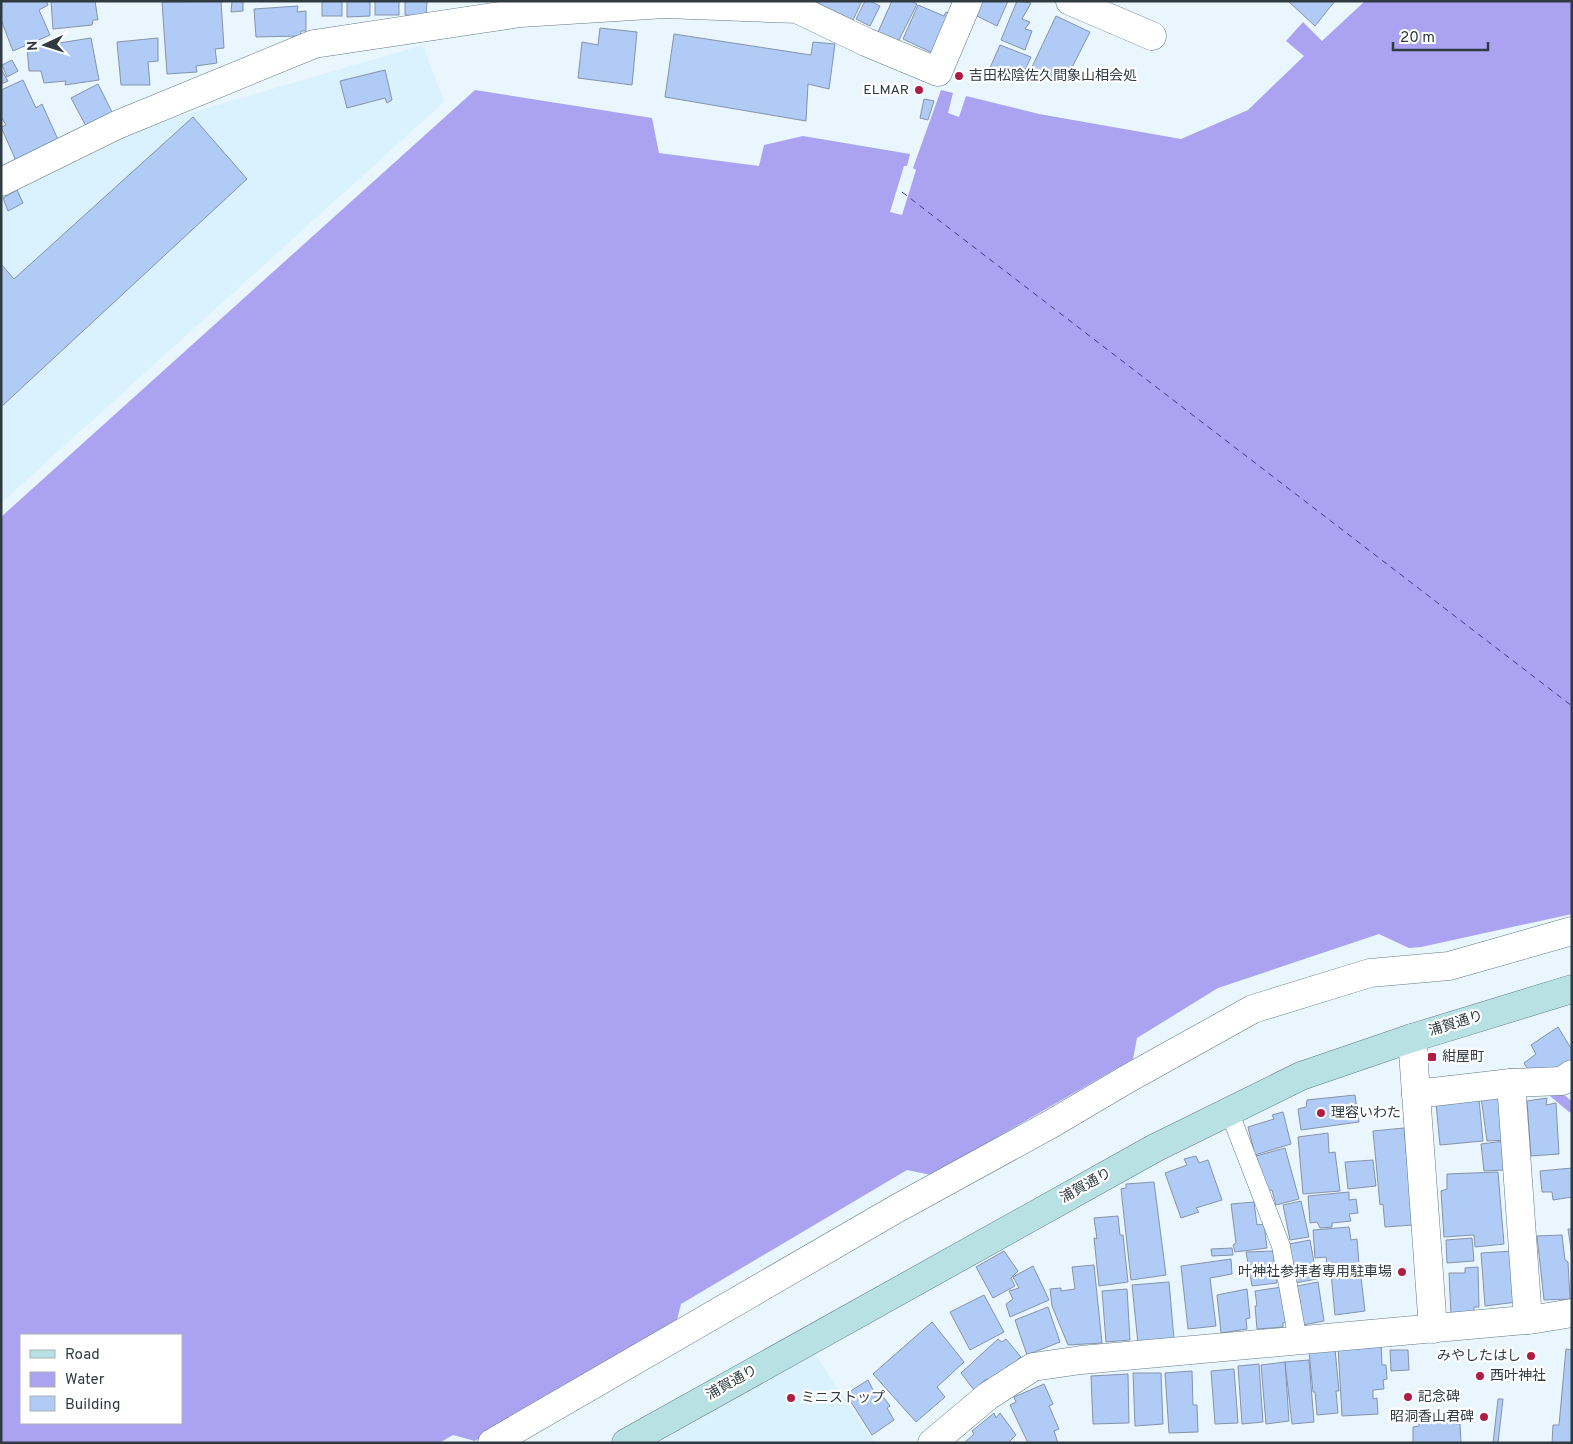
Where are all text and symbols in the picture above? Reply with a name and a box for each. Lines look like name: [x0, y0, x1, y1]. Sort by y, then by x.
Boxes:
north arrow: [20, 20, 70, 70]
scale bar: [1393, 20, 1488, 52]
text: 20 m: [1400, 29, 1435, 48]
text: N: [25, 40, 42, 51]
place label: 吉田松陰佐久間象山相会処: [969, 68, 1137, 85]
marker: 吉田松陰佐久間象山相会処: [953, 70, 965, 82]
place label: ELMAR: [863, 82, 909, 99]
marker: ELMAR: [913, 84, 925, 96]
street label: 浦賀通り: [1427, 1008, 1485, 1040]
place label: 紺屋町: [1442, 1048, 1484, 1066]
marker: 紺屋町: [1426, 1051, 1438, 1063]
place label: 理容いわた: [1331, 1105, 1401, 1122]
marker: 理容いわた: [1315, 1107, 1327, 1119]
street label: 浦賀通り: [1057, 1165, 1115, 1207]
place label: 叶神社参拝者専用駐車場: [1238, 1264, 1392, 1281]
marker: 叶神社参拝者専用駐車場: [1396, 1266, 1408, 1278]
legend: [20, 1334, 182, 1424]
text: Road: [65, 1346, 100, 1365]
place label: みやしたはし: [1437, 1348, 1521, 1365]
marker: みやしたはし: [1525, 1350, 1537, 1362]
street label: 浦賀通り: [703, 1362, 761, 1404]
place label: 西叶神社: [1490, 1368, 1546, 1385]
marker: 西叶神社: [1474, 1370, 1486, 1382]
text: Water: [65, 1371, 105, 1390]
place label: 記念碑: [1418, 1389, 1460, 1406]
place label: ミニストップ: [801, 1390, 885, 1407]
marker: 記念碑: [1402, 1391, 1414, 1403]
marker: ミニストップ: [785, 1392, 797, 1404]
text: Building: [65, 1396, 120, 1415]
place label: 昭洞香山君碑: [1390, 1409, 1474, 1426]
marker: 昭洞香山君碑: [1478, 1411, 1490, 1423]

